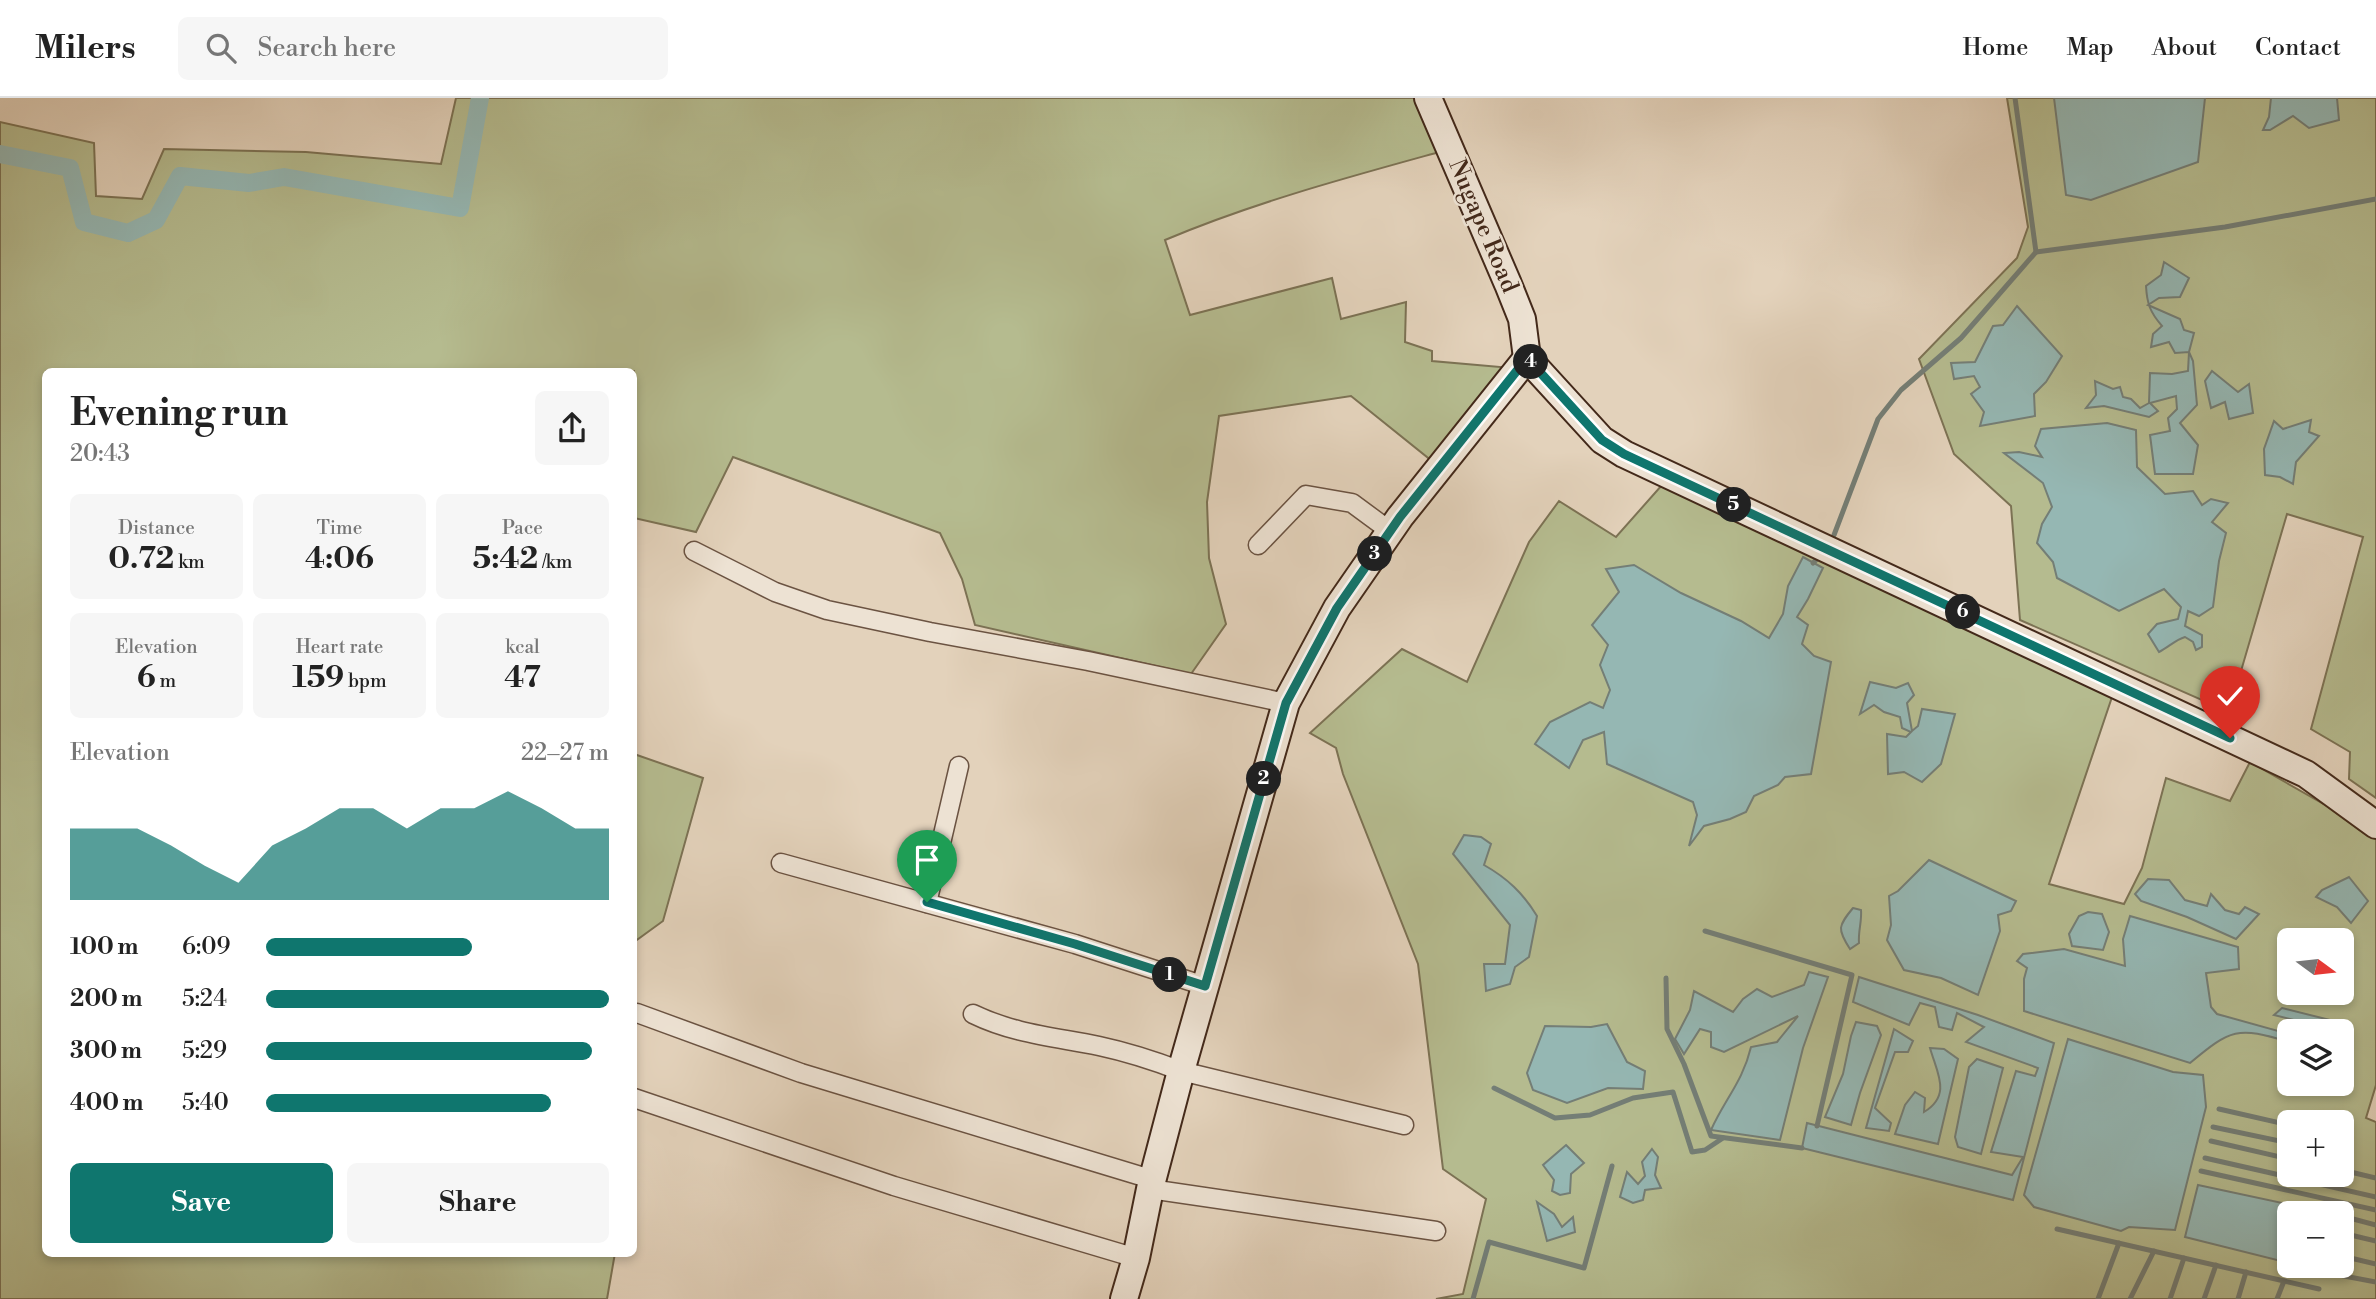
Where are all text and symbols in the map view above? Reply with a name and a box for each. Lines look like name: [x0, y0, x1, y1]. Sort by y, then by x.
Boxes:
search box: [178, 17, 668, 80]
text: Milers: [35, 28, 136, 69]
icon: search: [202, 29, 240, 67]
text: Search here: [258, 32, 396, 64]
text: Home: [1963, 33, 2028, 63]
text: Map: [2066, 33, 2114, 63]
text: About: [2152, 33, 2217, 63]
text: Contact: [2255, 33, 2341, 63]
street label: Nugape Road: [1441, 155, 1525, 298]
pin: 4: [1514, 344, 1548, 380]
text: 4: [1524, 349, 1537, 373]
text: Evening run: [70, 390, 288, 437]
button: share: [535, 391, 609, 465]
text: 20:43: [70, 440, 130, 468]
pin: 5: [1716, 488, 1752, 522]
text: 5: [1728, 492, 1739, 516]
text: Distance: [118, 516, 195, 540]
text: Time: [317, 516, 362, 540]
text: Pace: [502, 516, 543, 540]
pin: 3: [1358, 536, 1392, 572]
text: 0.72: [108, 540, 174, 578]
text: 4:06: [305, 540, 374, 578]
text: 5:42: [473, 540, 538, 578]
text: 3: [1369, 541, 1380, 565]
text: km: [174, 550, 205, 574]
text: /km: [538, 550, 572, 574]
pin: 6: [1946, 594, 1980, 630]
text: 6: [1957, 599, 1968, 623]
text: Elevation: [115, 635, 198, 659]
text: Heart rate: [296, 635, 383, 659]
text: kcal: [505, 635, 540, 659]
text: 6: [137, 659, 156, 697]
text: 159: [292, 659, 344, 697]
text: 47: [504, 659, 541, 697]
pin: [2200, 666, 2260, 738]
text: m: [156, 669, 176, 693]
text: bpm: [344, 669, 387, 693]
icon: check: [2211, 677, 2249, 715]
text: Elevation: [70, 739, 170, 767]
text: 22–27 m: [521, 739, 609, 767]
pin: 2: [1246, 762, 1282, 796]
text: 2: [1258, 766, 1269, 790]
pin: [897, 830, 957, 902]
icon: arrive: [908, 841, 946, 879]
north arrow: [2277, 928, 2354, 1004]
map controls: [2277, 928, 2354, 1278]
text: 100 m: [70, 933, 138, 961]
text: 6:09: [182, 933, 230, 961]
pin: 1: [1152, 958, 1188, 992]
text: 1: [1165, 962, 1174, 986]
text: 200 m: [70, 985, 142, 1013]
text: 5:24: [182, 985, 227, 1013]
button: layers: [2277, 1019, 2354, 1096]
text: 300 m: [70, 1037, 142, 1065]
text: 5:29: [182, 1037, 227, 1065]
text: 400 m: [70, 1089, 143, 1117]
text: 5:40: [182, 1089, 229, 1117]
button: +: [2277, 1110, 2354, 1187]
button: Save: [70, 1163, 333, 1243]
button: Share: [347, 1163, 609, 1243]
button: −: [2277, 1201, 2354, 1278]

